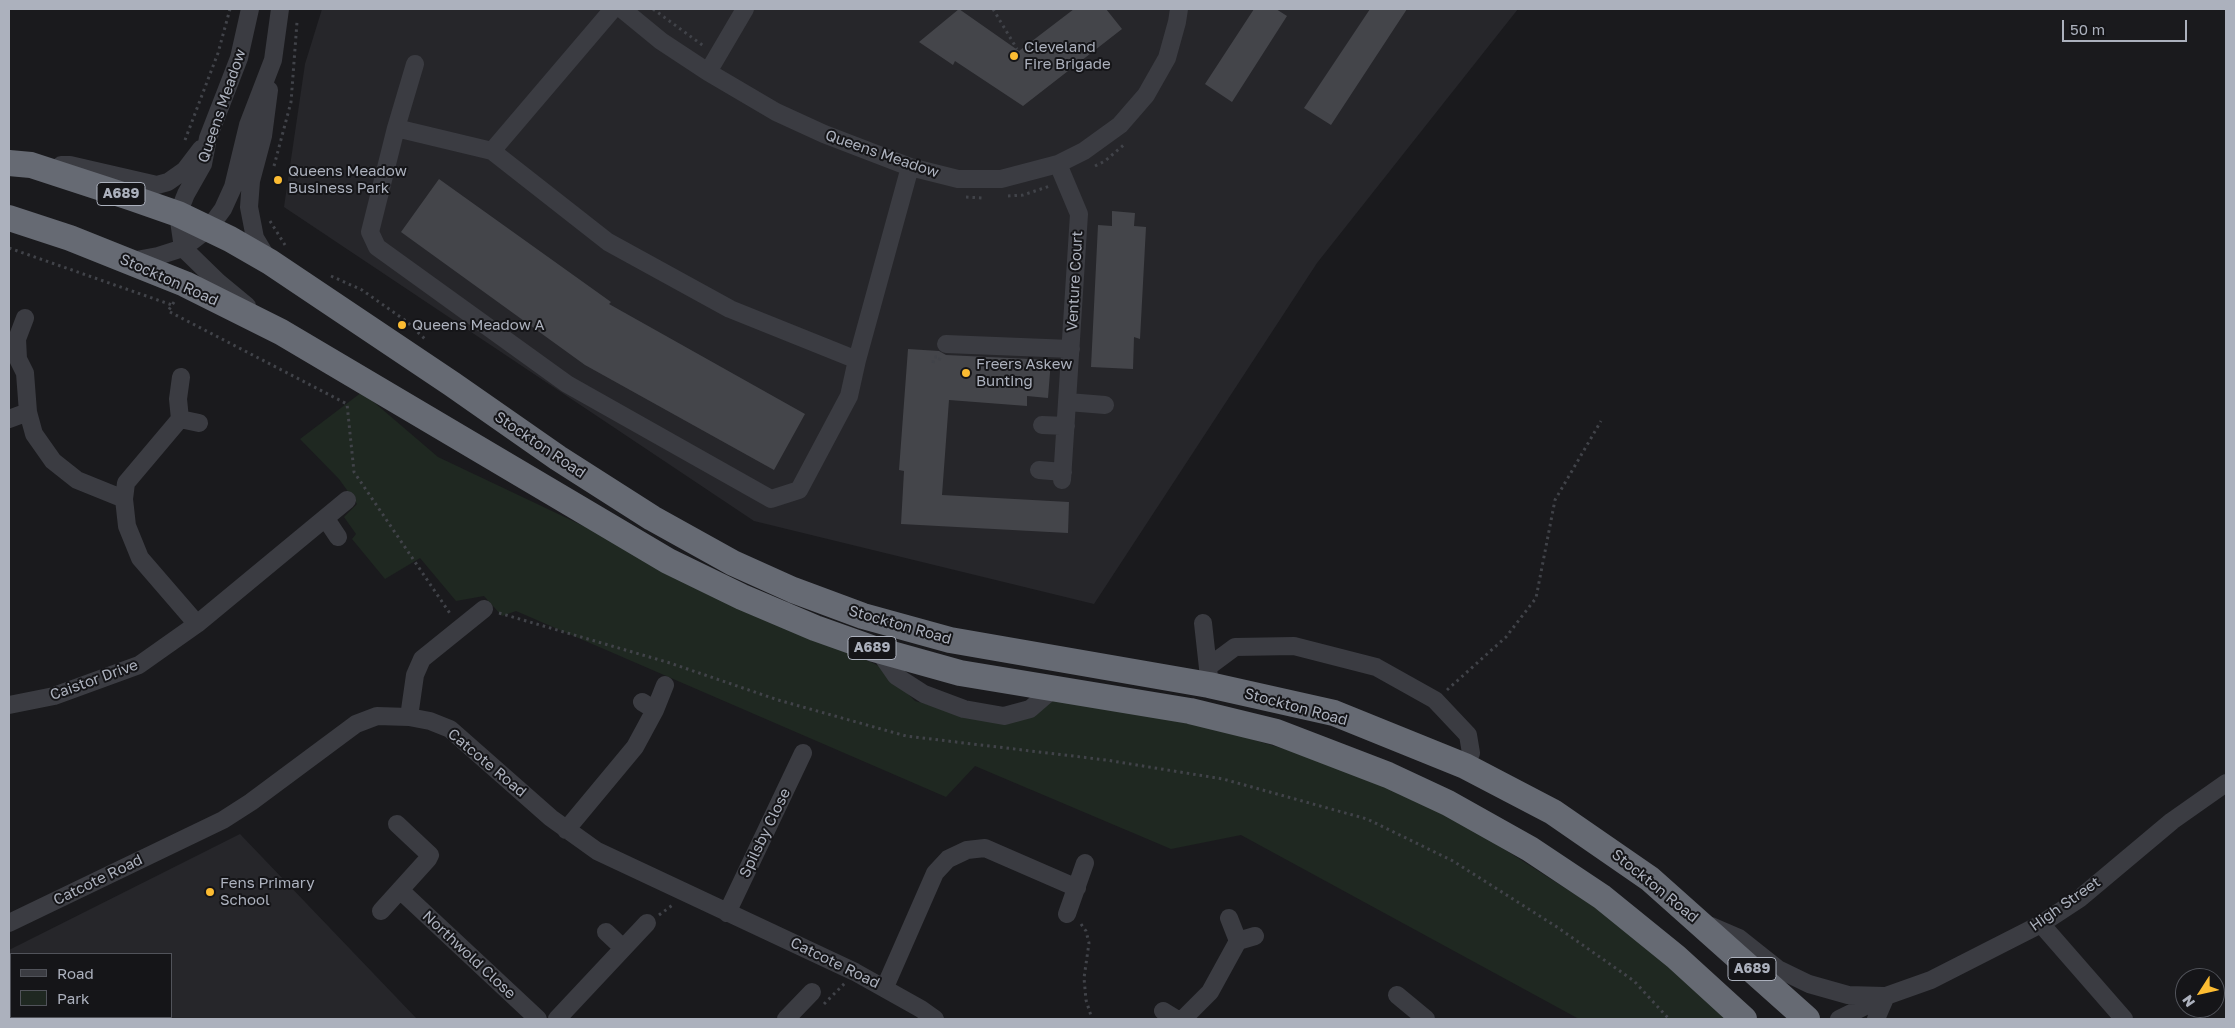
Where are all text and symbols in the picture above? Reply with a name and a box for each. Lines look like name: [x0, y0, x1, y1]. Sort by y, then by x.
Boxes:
scale bar: [2065, 10, 2190, 42]
text: 50 m: [2070, 20, 2105, 38]
place label: Cleveland Fire Brigade: [1024, 38, 1111, 73]
street label: Queens Meadow: [194, 47, 250, 165]
marker: Cleveland Fire Brigade: [1008, 50, 1020, 62]
street label: Queens Meadow: [823, 126, 941, 182]
place label: Queens Meadow Business Park: [288, 162, 407, 197]
marker: Queens Meadow Business Park: [272, 174, 284, 186]
road number: A689: [97, 182, 145, 205]
street label: Venture Court: [1063, 230, 1087, 332]
street label: Stockton Road: [117, 250, 221, 310]
place label: Queens Meadow A: [412, 316, 545, 334]
marker: Queens Meadow A: [396, 319, 408, 331]
place label: Freers Askew Bunting: [976, 355, 1072, 390]
marker: Freers Askew Bunting: [960, 367, 972, 379]
street label: Stockton Road: [491, 408, 589, 482]
street label: Stockton Road: [847, 602, 953, 648]
road number: A689: [848, 636, 896, 660]
street label: Caistor Drive: [48, 656, 140, 704]
street label: Stockton Road: [1242, 685, 1350, 729]
street label: Catcote Road: [444, 725, 530, 801]
street label: Spilsby Close: [736, 785, 794, 881]
street label: Stockton Road: [1608, 846, 1702, 926]
street label: Catcote Road: [51, 851, 145, 909]
street label: High Street: [2026, 873, 2104, 935]
place label: Fens Primary School: [220, 874, 315, 909]
marker: Fens Primary School: [204, 886, 216, 898]
street label: Northwold Close: [419, 907, 519, 1003]
street label: Catcote Road: [788, 934, 882, 992]
legend: [10, 953, 172, 1018]
road number: A689: [1728, 958, 1776, 981]
text: Road: [57, 964, 94, 982]
north arrow: [2175, 968, 2225, 1018]
text: Park: [57, 989, 89, 1007]
text: N: [2178, 992, 2198, 1011]

